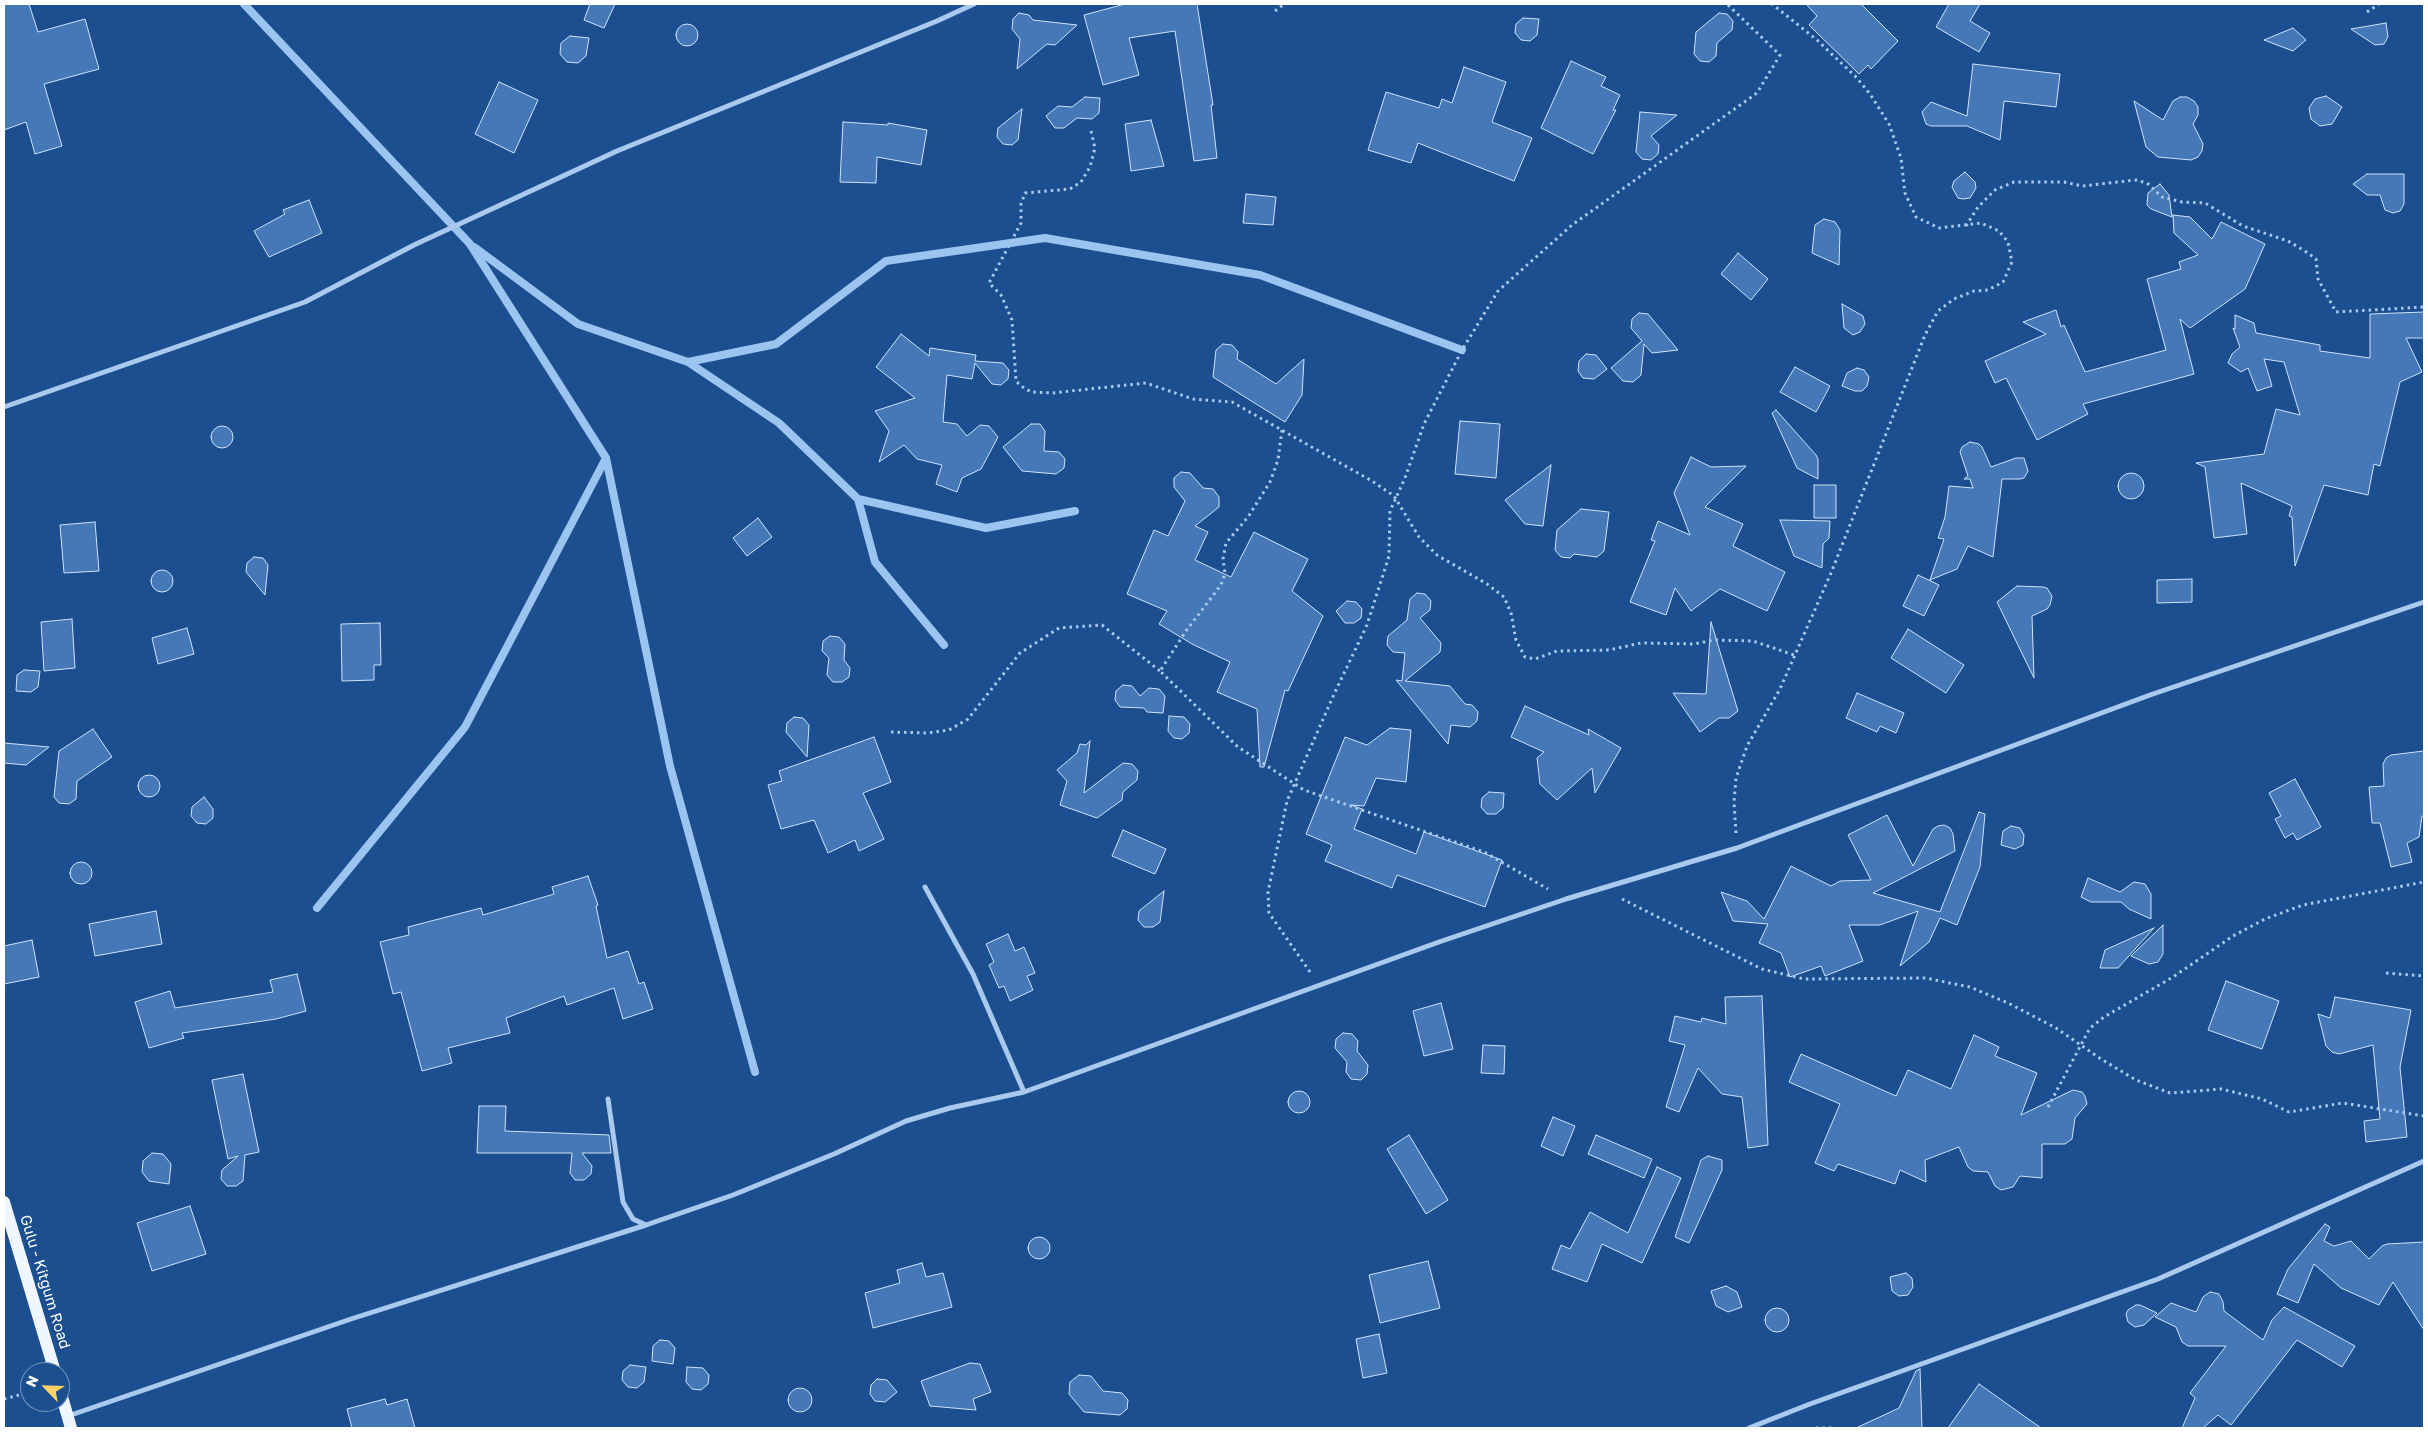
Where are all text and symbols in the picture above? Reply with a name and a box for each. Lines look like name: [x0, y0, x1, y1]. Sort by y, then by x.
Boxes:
street label: Gulu - Kitgum Road: [16, 1213, 74, 1351]
north arrow: [20, 1362, 70, 1412]
text: N: [22, 1373, 42, 1389]

